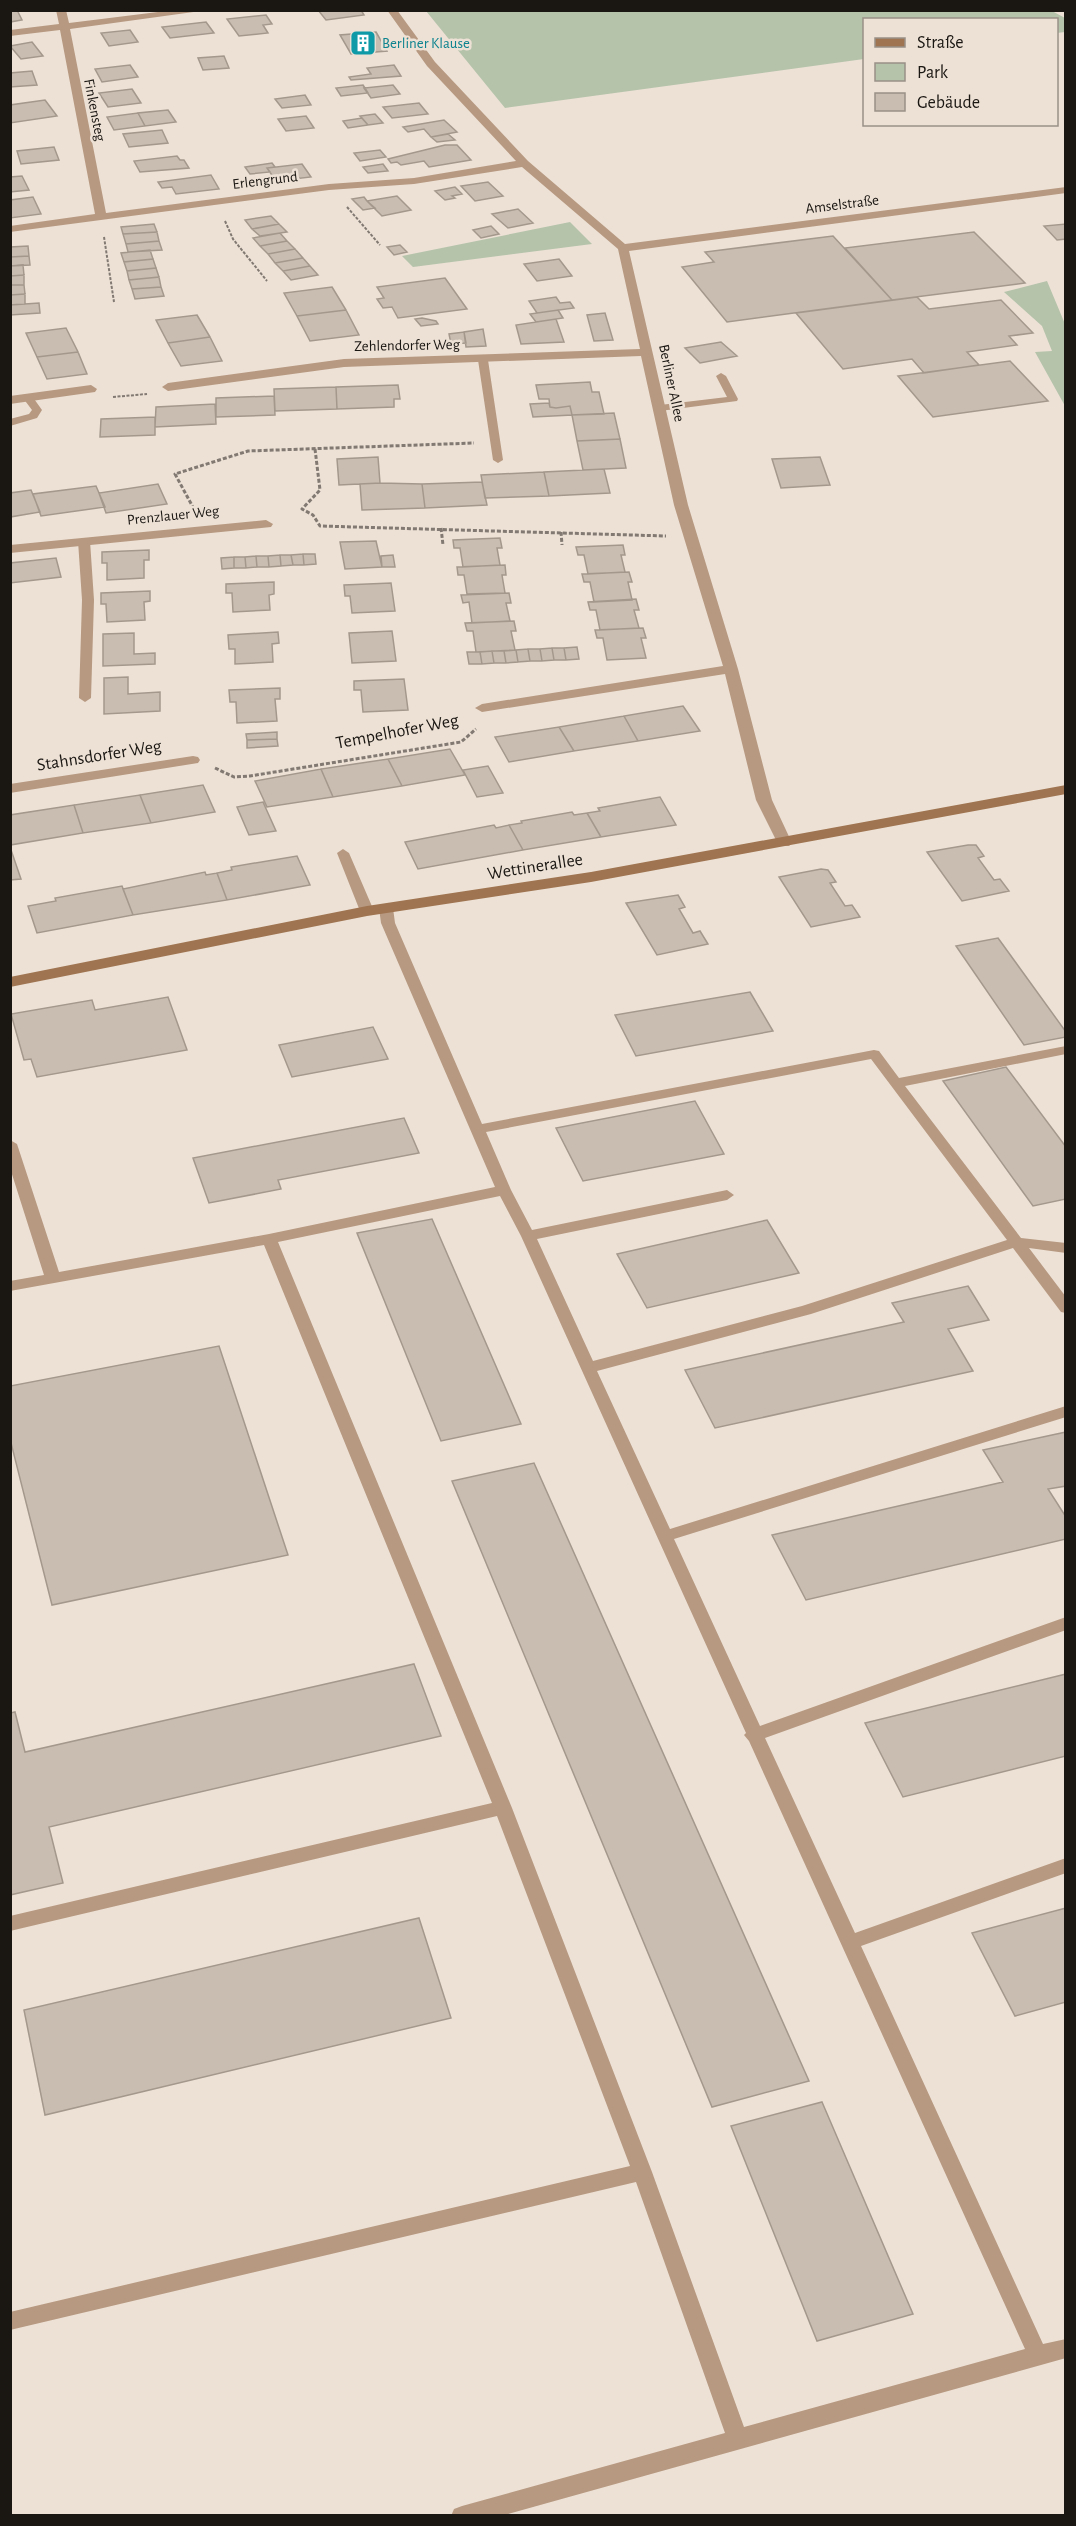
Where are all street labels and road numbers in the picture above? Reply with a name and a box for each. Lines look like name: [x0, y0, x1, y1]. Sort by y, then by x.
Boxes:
street label: Finkensteg: [81, 78, 108, 143]
street label: Erlengrund: [232, 169, 299, 192]
street label: Amselstraße: [804, 193, 880, 216]
street label: Zehlendorfer Weg: [354, 337, 461, 354]
street label: Berliner Allee: [656, 343, 687, 423]
street label: Prenzlauer Weg: [126, 503, 221, 528]
street label: Tempelhofer Weg: [334, 711, 460, 753]
street label: Stahnsdorfer Weg: [36, 737, 163, 775]
street label: Wettinerallee: [486, 851, 584, 883]

